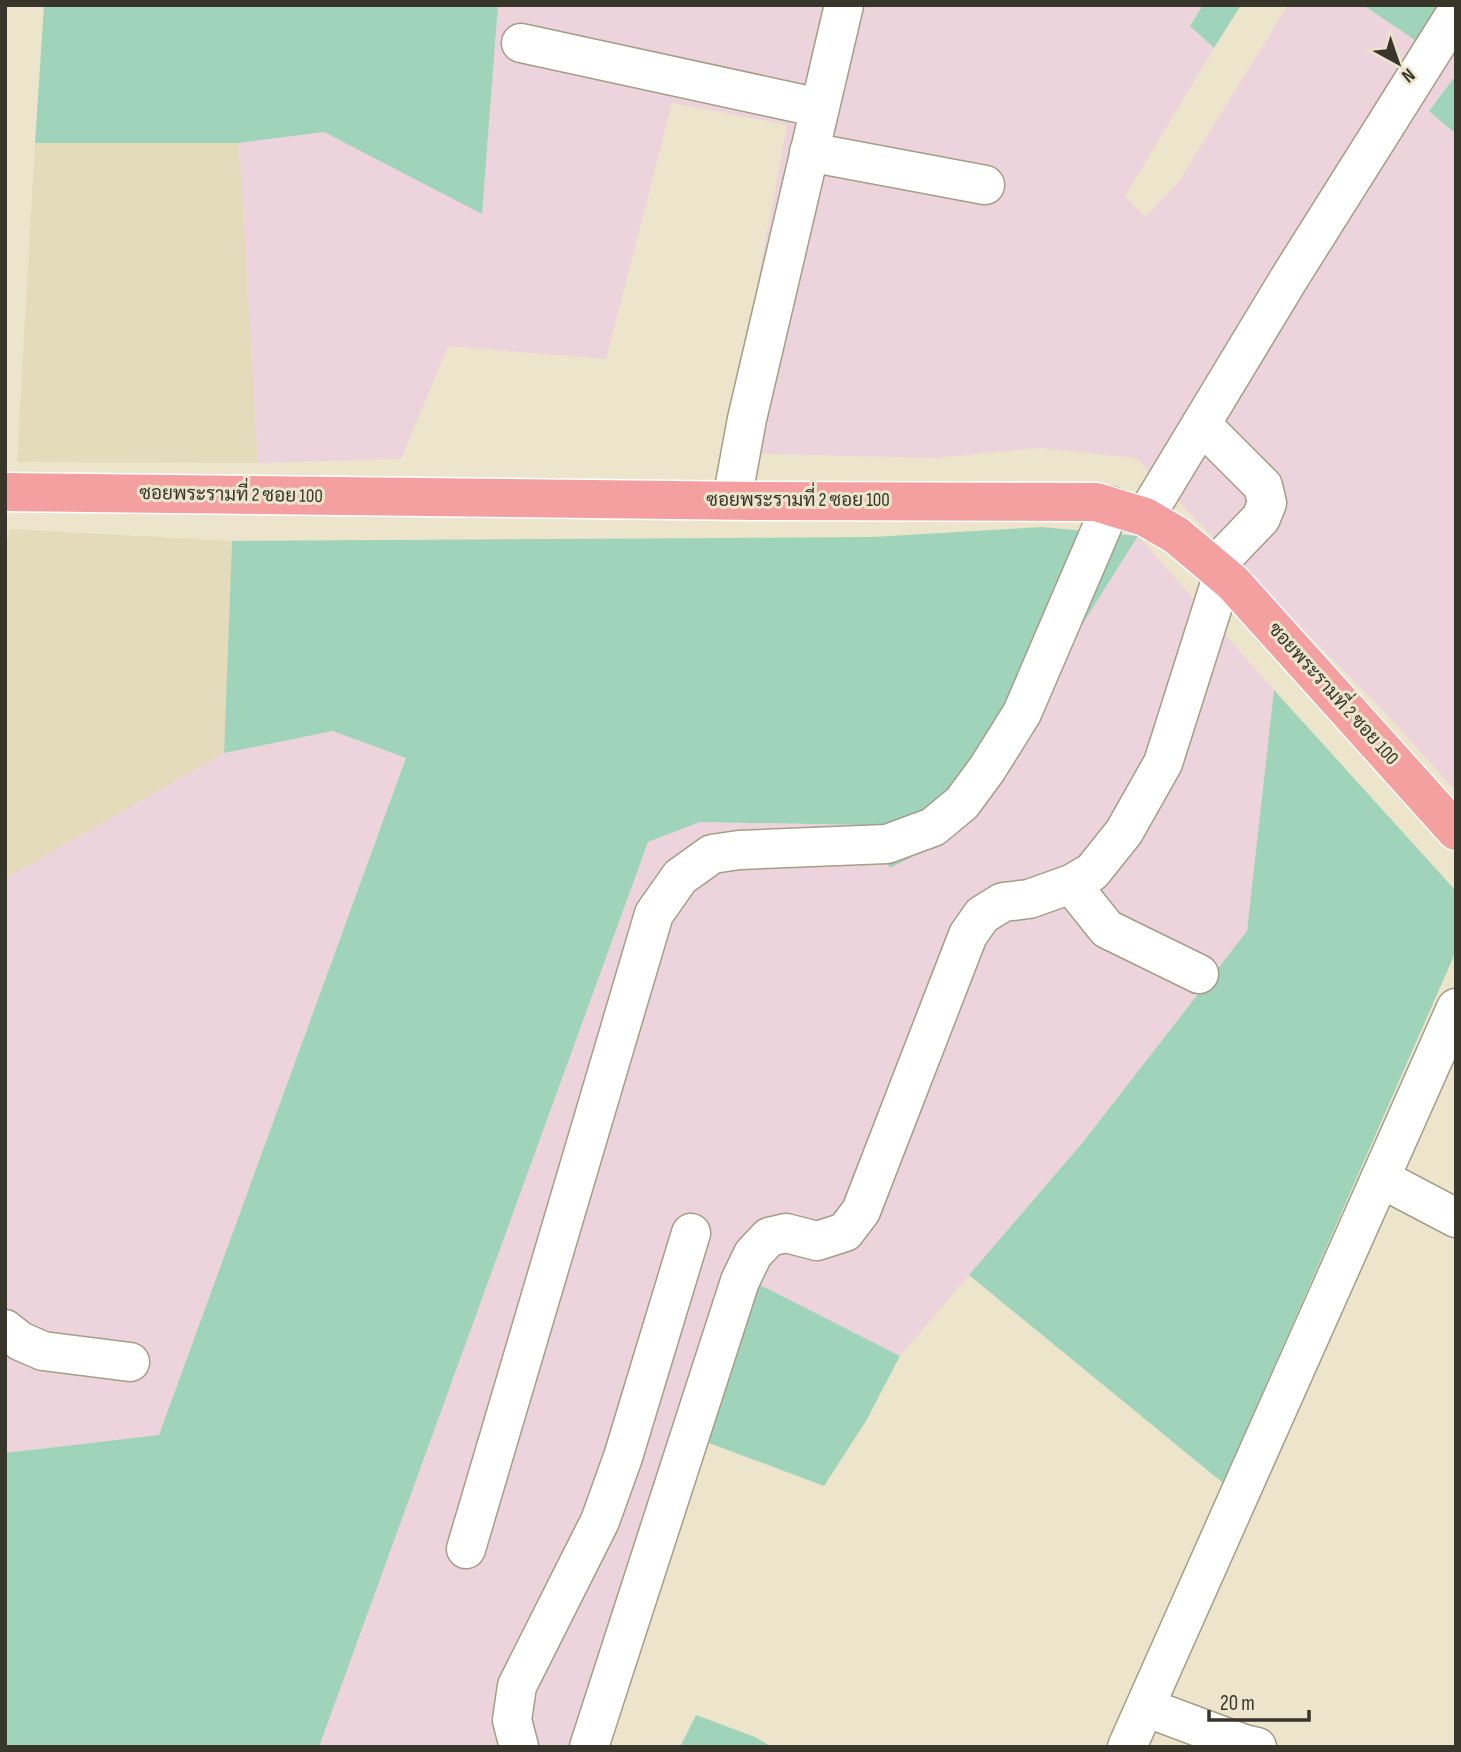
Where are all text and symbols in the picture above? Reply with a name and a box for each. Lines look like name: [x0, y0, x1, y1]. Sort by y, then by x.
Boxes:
north arrow: [1363, 28, 1433, 98]
text: N: [1397, 63, 1419, 87]
street label: ซอยพระรามที่ 2 ซอย 100: [139, 475, 323, 508]
street label: ซอยพระรามที่ 2 ซอย 100: [706, 482, 890, 512]
street label: ซอยพระรามที่ 2 ซอย 100: [1263, 613, 1408, 770]
scale bar: [1209, 1678, 1309, 1722]
text: 20 m: [1220, 1691, 1255, 1716]

